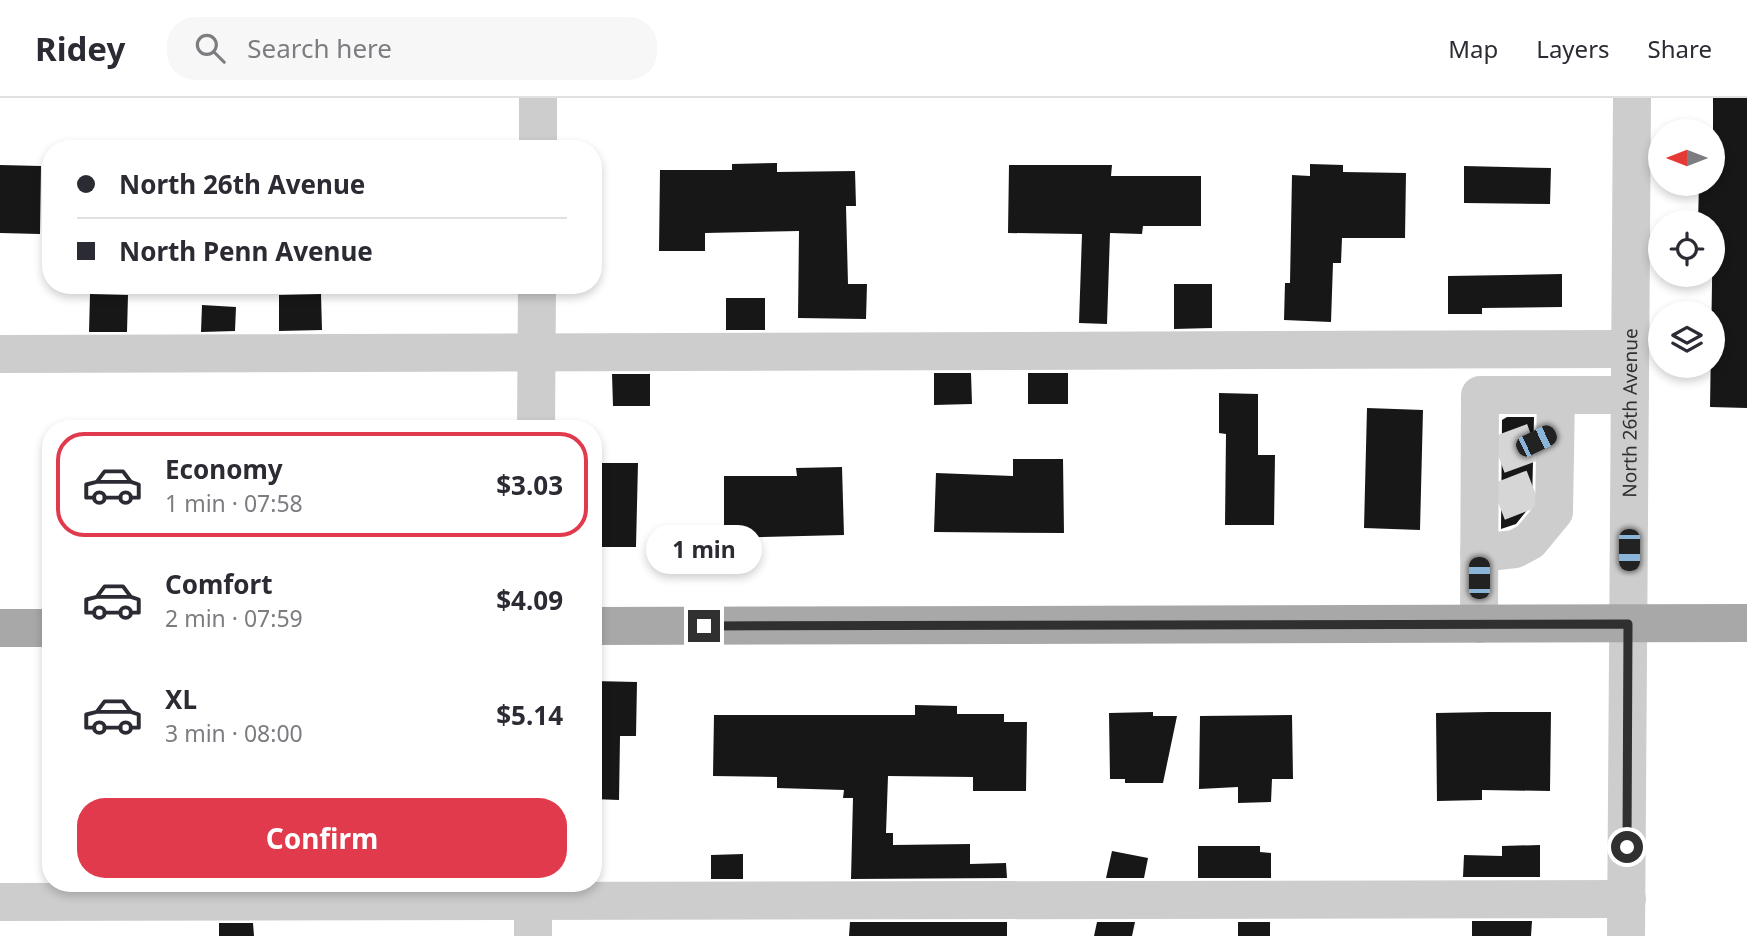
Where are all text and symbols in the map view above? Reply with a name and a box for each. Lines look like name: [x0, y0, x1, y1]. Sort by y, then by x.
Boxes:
search box: [167, 17, 657, 80]
text: Ridey: [35, 26, 125, 71]
icon: search: [191, 29, 229, 67]
text: Search here: [247, 30, 392, 66]
text: Map: [1448, 32, 1498, 65]
text: Layers: [1536, 32, 1610, 65]
text: Share: [1648, 32, 1712, 65]
north arrow: [1648, 119, 1726, 196]
map controls: [1648, 119, 1725, 378]
text: North 26th Avenue: [119, 166, 365, 202]
button: locate: [1648, 210, 1725, 287]
text: North Penn Avenue: [119, 233, 373, 269]
button: layers: [1648, 301, 1725, 378]
street label: North 26th Avenue: [1616, 328, 1643, 498]
car: [1513, 422, 1560, 460]
text: Economy: [165, 451, 283, 487]
icon: car: [81, 453, 144, 516]
text: $3.03: [496, 467, 563, 503]
text: 1 min · 07:58: [165, 487, 303, 519]
callout: 1 min: [646, 524, 762, 574]
car: [1619, 529, 1640, 571]
text: 1 min: [672, 533, 736, 565]
car: [1469, 557, 1490, 599]
text: Comfort: [165, 566, 273, 602]
icon: car: [81, 568, 144, 631]
text: $4.09: [496, 582, 563, 618]
text: 2 min · 07:59: [165, 602, 303, 634]
route end: [688, 610, 720, 642]
text: XL: [165, 681, 197, 717]
icon: car: [81, 683, 144, 746]
text: $5.14: [496, 697, 563, 733]
text: 3 min · 08:00: [165, 717, 303, 749]
button: Confirm: [77, 798, 567, 878]
route start: [1611, 831, 1643, 863]

